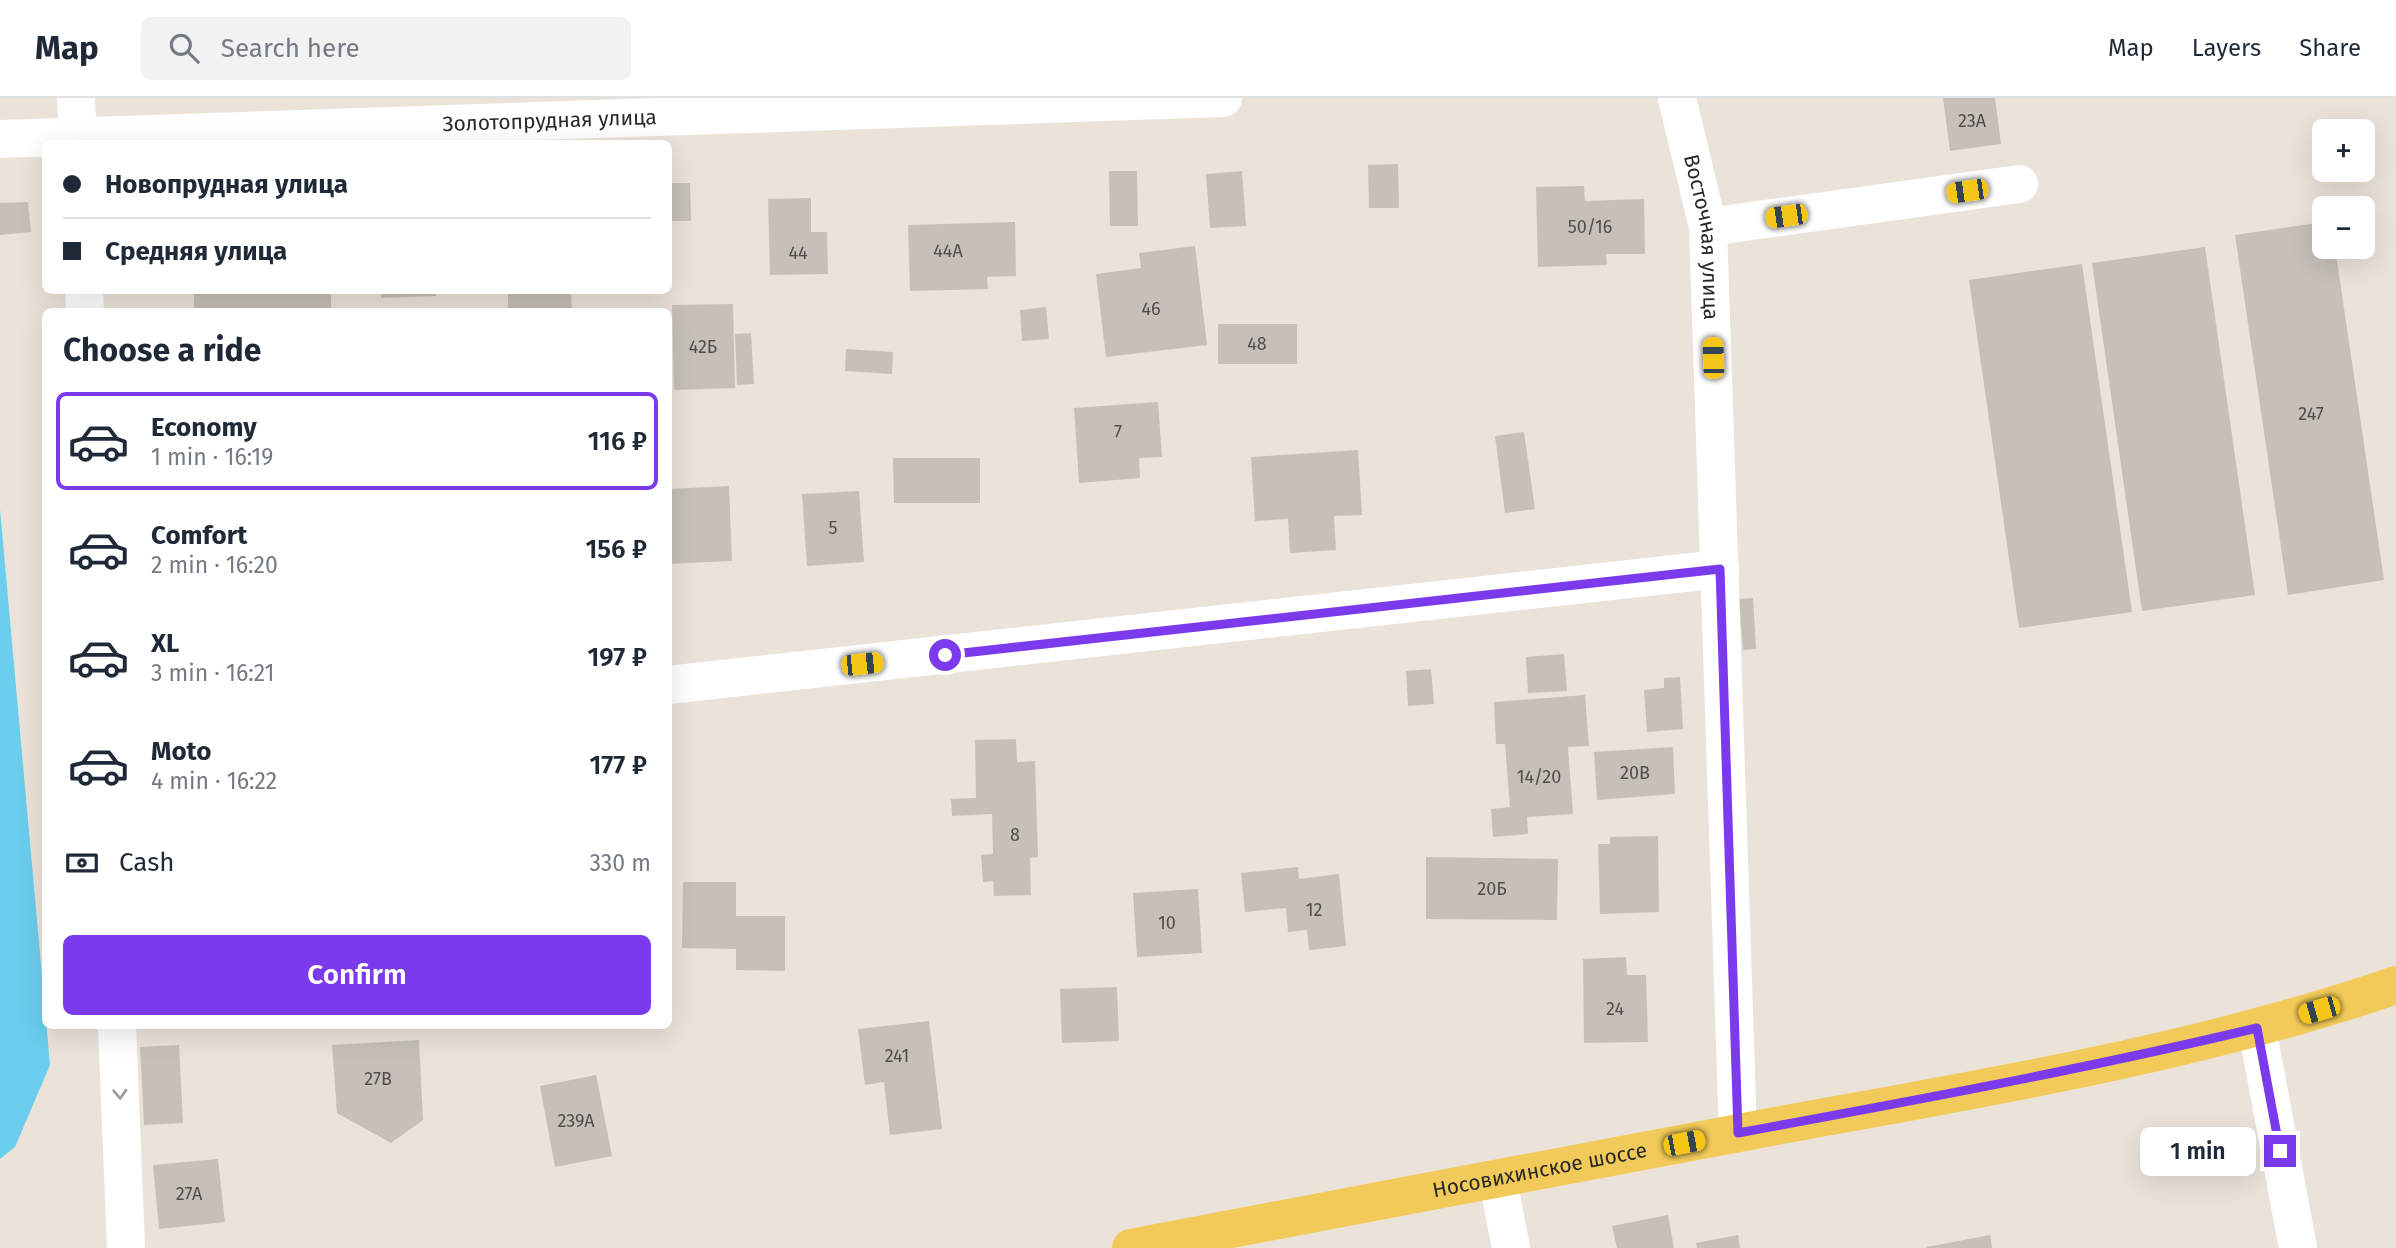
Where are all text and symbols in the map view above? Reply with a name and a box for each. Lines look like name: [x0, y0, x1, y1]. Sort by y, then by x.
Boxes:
search box: [141, 17, 631, 80]
text: Map: [35, 28, 99, 68]
icon: search: [165, 29, 203, 67]
text: Search here: [221, 33, 360, 64]
text: Map: [2108, 34, 2154, 62]
text: Layers: [2192, 34, 2261, 62]
text: Share: [2299, 34, 2361, 62]
street label: Золотопрудная улица: [442, 104, 657, 137]
house number: 23А: [1958, 110, 1987, 132]
map controls: [2312, 119, 2375, 259]
button: +: [2312, 119, 2375, 182]
street label: Восточная улица: [1678, 152, 1724, 320]
text: Новопрудная улица: [105, 169, 348, 200]
car: [1945, 178, 1990, 204]
button: −: [2312, 196, 2375, 259]
car: [1764, 203, 1809, 229]
house number: 50/16: [1568, 216, 1612, 238]
text: Средняя улица: [105, 236, 287, 267]
house number: 44А: [933, 240, 963, 262]
house number: 44: [788, 242, 808, 264]
house number: 46: [1141, 298, 1161, 320]
text: Choose a ride: [63, 331, 261, 369]
house number: 48: [1247, 333, 1267, 355]
house number: 42Б: [689, 336, 717, 358]
car: [1702, 337, 1725, 379]
house number: 247: [2298, 403, 2324, 425]
icon: car: [67, 410, 130, 473]
text: Economy: [151, 412, 257, 443]
house number: 7: [1114, 421, 1122, 443]
text: 116 ₽: [588, 426, 647, 457]
text: 1 min · 16:19: [151, 443, 273, 471]
house number: 5: [828, 517, 838, 539]
icon: car: [67, 518, 130, 581]
text: Comfort: [151, 520, 247, 551]
text: 156 ₽: [585, 534, 647, 565]
text: 2 min · 16:20: [151, 551, 278, 579]
icon: car: [67, 626, 130, 689]
text: XL: [151, 628, 179, 659]
route start: [929, 639, 961, 671]
text: 197 ₽: [588, 642, 647, 673]
car: [841, 651, 884, 677]
text: 3 min · 16:21: [151, 659, 274, 687]
icon: car: [67, 734, 130, 797]
text: Moto: [151, 736, 211, 767]
text: 177 ₽: [590, 750, 647, 781]
house number: 20В: [1620, 762, 1650, 784]
house number: 14/20: [1517, 766, 1561, 788]
text: 4 min · 16:22: [151, 767, 277, 795]
house number: 8: [1010, 824, 1020, 846]
icon: cash: [63, 844, 101, 882]
text: Cash: [119, 847, 175, 878]
text: 330 m: [589, 849, 651, 877]
house number: 20Б: [1477, 878, 1507, 900]
house number: 12: [1306, 899, 1322, 921]
house number: 10: [1158, 912, 1176, 934]
button: Confirm: [63, 935, 651, 1015]
car: [2296, 994, 2343, 1026]
house number: 24: [1606, 998, 1624, 1020]
house number: 241: [885, 1045, 909, 1067]
house number: 27В: [364, 1068, 392, 1090]
one-way arrow: [112, 1088, 127, 1099]
house number: 239А: [557, 1110, 595, 1132]
callout: 1 min: [2140, 1126, 2256, 1176]
car: [1662, 1129, 1707, 1157]
route end: [2264, 1135, 2296, 1167]
street label: Носовихинское шоссе: [1430, 1137, 1649, 1203]
text: 1 min: [2170, 1137, 2226, 1165]
house number: 27А: [176, 1183, 203, 1205]

